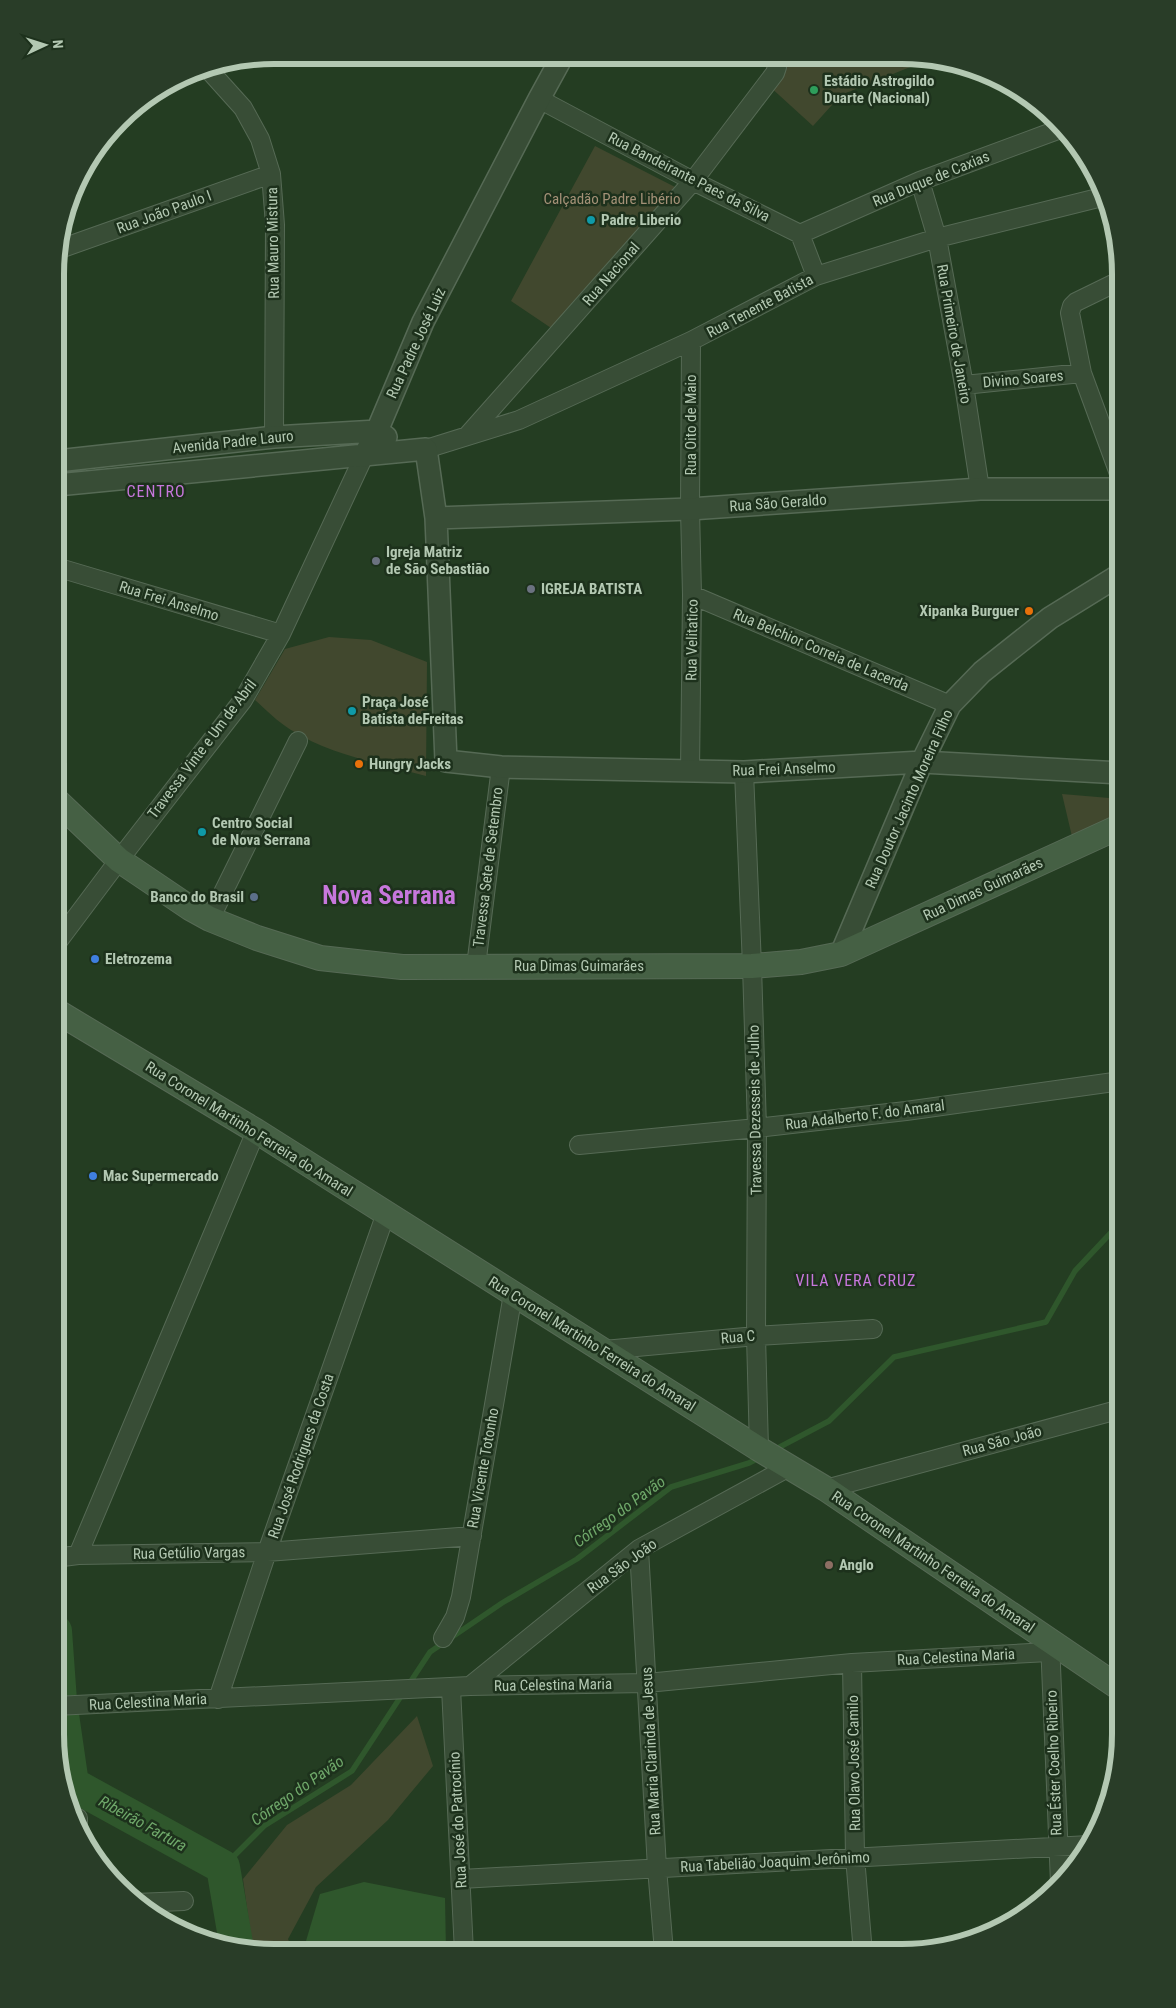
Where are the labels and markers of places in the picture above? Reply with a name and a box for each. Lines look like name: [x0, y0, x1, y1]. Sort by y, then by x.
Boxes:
place label: Estádio Astrogildo Duarte (Nacional): [824, 72, 935, 107]
marker: Estádio Astrogildo Duarte (Nacional): [808, 84, 820, 96]
place label: Padre Liberio: [601, 211, 681, 229]
marker: Padre Liberio: [585, 214, 597, 226]
place label: Igreja Matriz de São Sebastião: [386, 543, 490, 578]
marker: Igreja Matriz de São Sebastião: [370, 555, 382, 567]
place label: IGREJA BATISTA: [541, 580, 642, 598]
marker: IGREJA BATISTA: [525, 583, 537, 595]
place label: Xipanka Burguer: [920, 602, 1019, 620]
marker: Xipanka Burguer: [1023, 605, 1035, 617]
place label: Praça José Batista deFreitas: [362, 693, 464, 728]
marker: Praça José Batista deFreitas: [346, 705, 358, 717]
place label: Hungry Jacks: [369, 755, 451, 773]
marker: Hungry Jacks: [353, 758, 365, 770]
place label: Centro Social de Nova Serrana: [212, 814, 310, 849]
marker: Centro Social de Nova Serrana: [196, 826, 208, 838]
place label: Banco do Brasil: [150, 888, 244, 906]
marker: Banco do Brasil: [248, 891, 260, 903]
place label: Eletrozema: [105, 950, 172, 968]
marker: Eletrozema: [89, 953, 101, 965]
place label: Mac Supermercado: [103, 1167, 219, 1185]
marker: Mac Supermercado: [87, 1170, 99, 1182]
place label: Anglo: [839, 1556, 874, 1574]
marker: Anglo: [823, 1559, 835, 1571]

